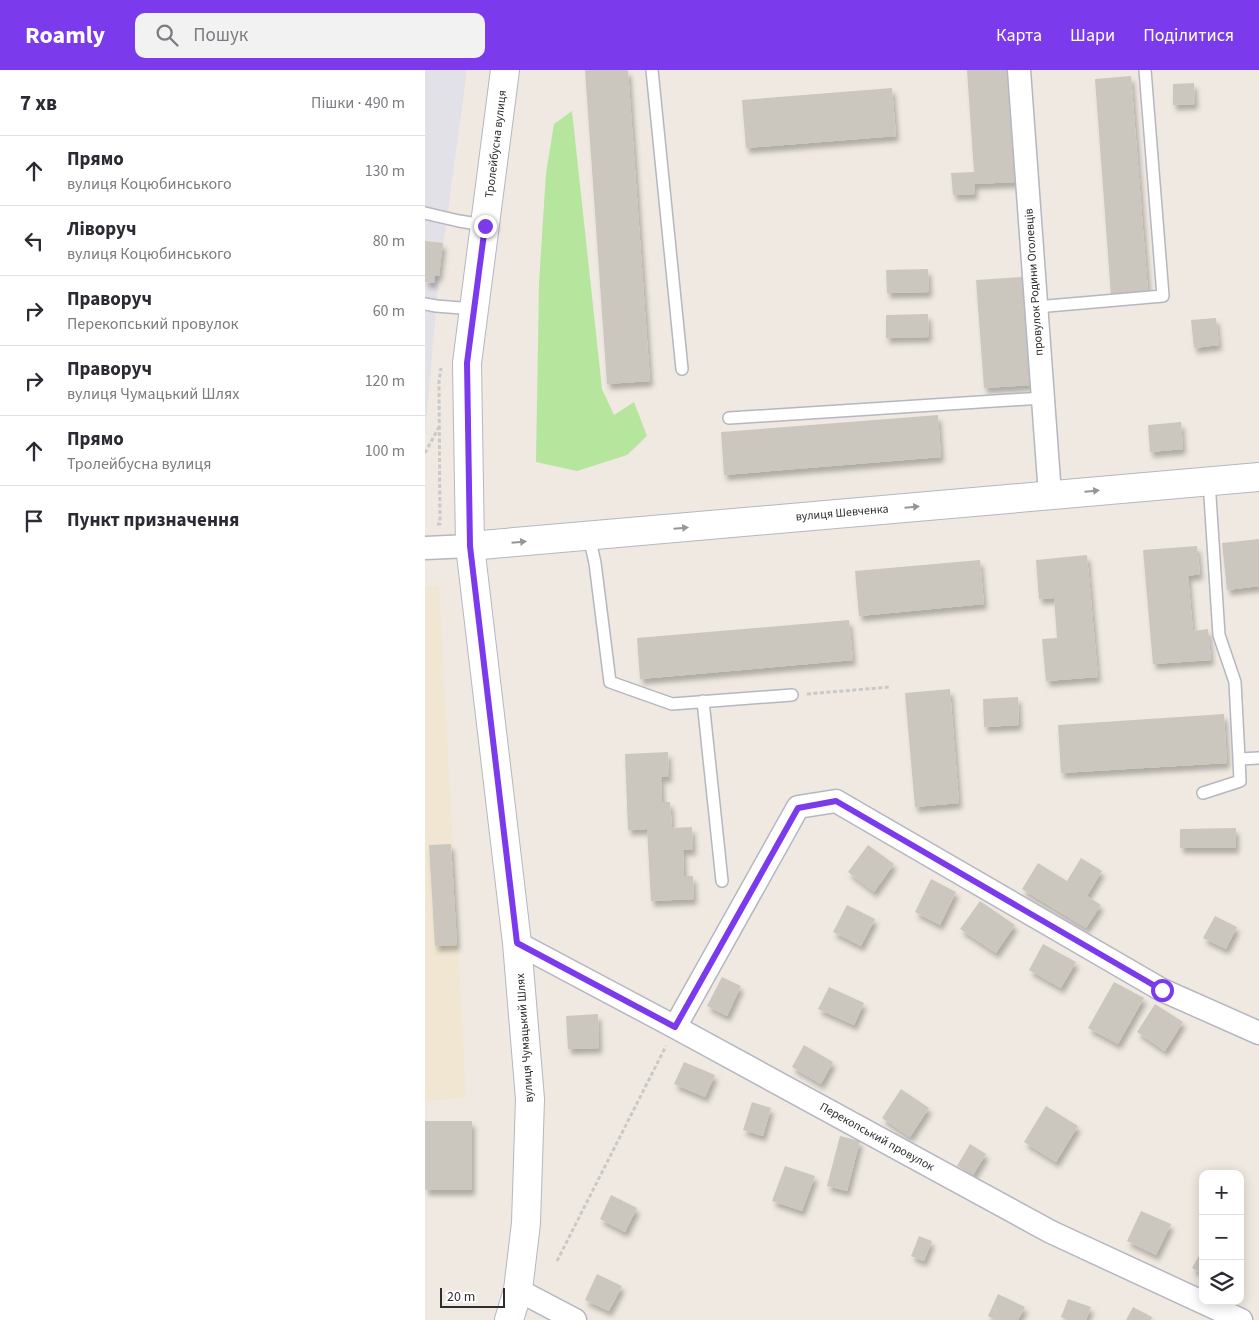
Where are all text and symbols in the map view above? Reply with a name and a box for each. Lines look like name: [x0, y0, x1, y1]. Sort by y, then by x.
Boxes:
search box: [135, 13, 485, 58]
text: Roamly: [25, 18, 105, 53]
icon: search: [153, 21, 181, 49]
text: Пошук: [193, 22, 248, 49]
text: Карта: [996, 23, 1042, 48]
text: Шари: [1070, 23, 1115, 48]
text: Поділитися: [1143, 23, 1234, 48]
text: 7 хв: [20, 88, 57, 118]
street label: Тролейбусна вулиця: [481, 89, 511, 199]
text: Пішки · 490 m: [311, 92, 405, 114]
text: Прямо: [67, 146, 124, 173]
icon: ahead: [20, 157, 48, 185]
text: 130 m: [365, 160, 405, 182]
text: вулиця Коцюбинського: [67, 173, 232, 195]
street label: провулок Родини Оголевців: [1020, 208, 1048, 356]
route end: [474, 215, 497, 238]
text: Ліворуч: [67, 216, 136, 243]
icon: left: [20, 227, 48, 255]
text: 80 m: [373, 230, 405, 252]
text: вулиця Коцюбинського: [67, 243, 232, 265]
text: Праворуч: [67, 286, 152, 313]
icon: right: [20, 297, 48, 325]
text: 60 m: [373, 300, 405, 322]
text: Перекопський провулок: [67, 313, 239, 335]
text: Праворуч: [67, 356, 152, 383]
icon: right: [20, 367, 48, 395]
text: 120 m: [365, 370, 405, 392]
text: вулиця Чумацький Шлях: [67, 383, 239, 405]
text: Прямо: [67, 426, 124, 453]
icon: ahead: [20, 437, 48, 465]
text: 100 m: [365, 440, 405, 462]
text: Тролейбусна вулиця: [67, 453, 212, 475]
one-way arrow: [1084, 487, 1100, 495]
street label: вулиця Шевченка: [795, 500, 889, 526]
one-way arrow: [905, 503, 921, 511]
icon: arrive: [20, 507, 48, 535]
text: Пункт призначення: [67, 507, 239, 534]
one-way arrow: [673, 523, 689, 531]
one-way arrow: [511, 537, 527, 545]
street label: вулиця Чумацький Шлях: [512, 972, 538, 1103]
route start: [1151, 979, 1174, 1002]
street label: Перекопський провулок: [817, 1098, 937, 1176]
map controls: [1199, 1170, 1244, 1305]
button: +: [1199, 1170, 1244, 1215]
button: −: [1199, 1215, 1244, 1260]
button: layers: [1199, 1260, 1244, 1305]
scale bar: [440, 1285, 505, 1308]
text: 20 m: [447, 1287, 475, 1307]

